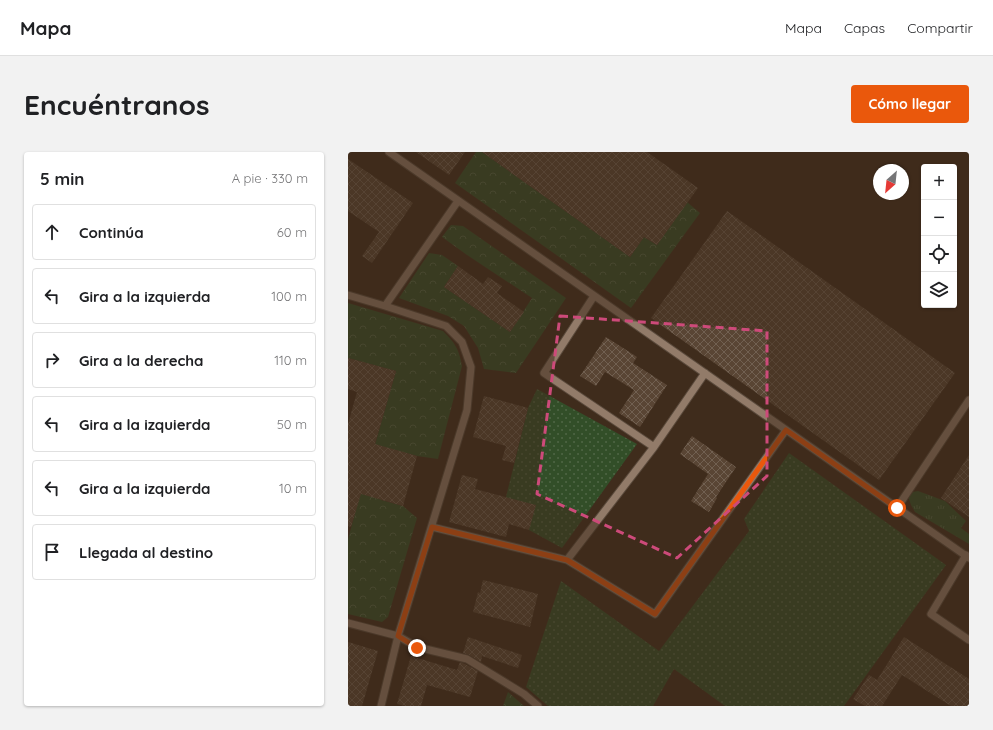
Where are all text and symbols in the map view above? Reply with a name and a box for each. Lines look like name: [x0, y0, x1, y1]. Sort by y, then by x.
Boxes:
text: Mapa: [20, 16, 71, 40]
text: Mapa: [785, 19, 822, 37]
text: Capas: [844, 19, 885, 37]
text: Compartir: [907, 19, 973, 37]
button: Cómo llegar: [851, 85, 969, 123]
text: Encuéntranos: [24, 87, 209, 122]
north arrow: [873, 164, 909, 200]
map controls: [921, 164, 957, 308]
button: +: [921, 164, 957, 200]
text: 5 min: [40, 168, 84, 189]
text: A pie · 330 m: [232, 170, 308, 186]
button: −: [921, 200, 957, 236]
icon: ahead: [41, 221, 63, 243]
text: Continúa: [79, 223, 144, 242]
text: 60 m: [277, 224, 307, 240]
button: locate: [921, 236, 957, 272]
button: layers: [921, 272, 957, 308]
icon: left: [41, 285, 63, 307]
text: Gira a la izquierda: [79, 287, 211, 306]
text: 100 m: [271, 288, 307, 304]
icon: right: [41, 349, 63, 371]
text: Gira a la derecha: [79, 351, 204, 370]
text: 110 m: [274, 352, 307, 368]
icon: left: [41, 413, 63, 435]
text: Gira a la izquierda: [79, 415, 211, 434]
text: 50 m: [277, 416, 307, 432]
icon: left: [41, 477, 63, 499]
text: Gira a la izquierda: [79, 479, 211, 498]
text: 10 m: [279, 480, 307, 496]
route start: [888, 499, 906, 517]
icon: arrive: [41, 541, 63, 563]
text: Llegada al destino: [79, 543, 213, 562]
route end: [408, 639, 426, 657]

